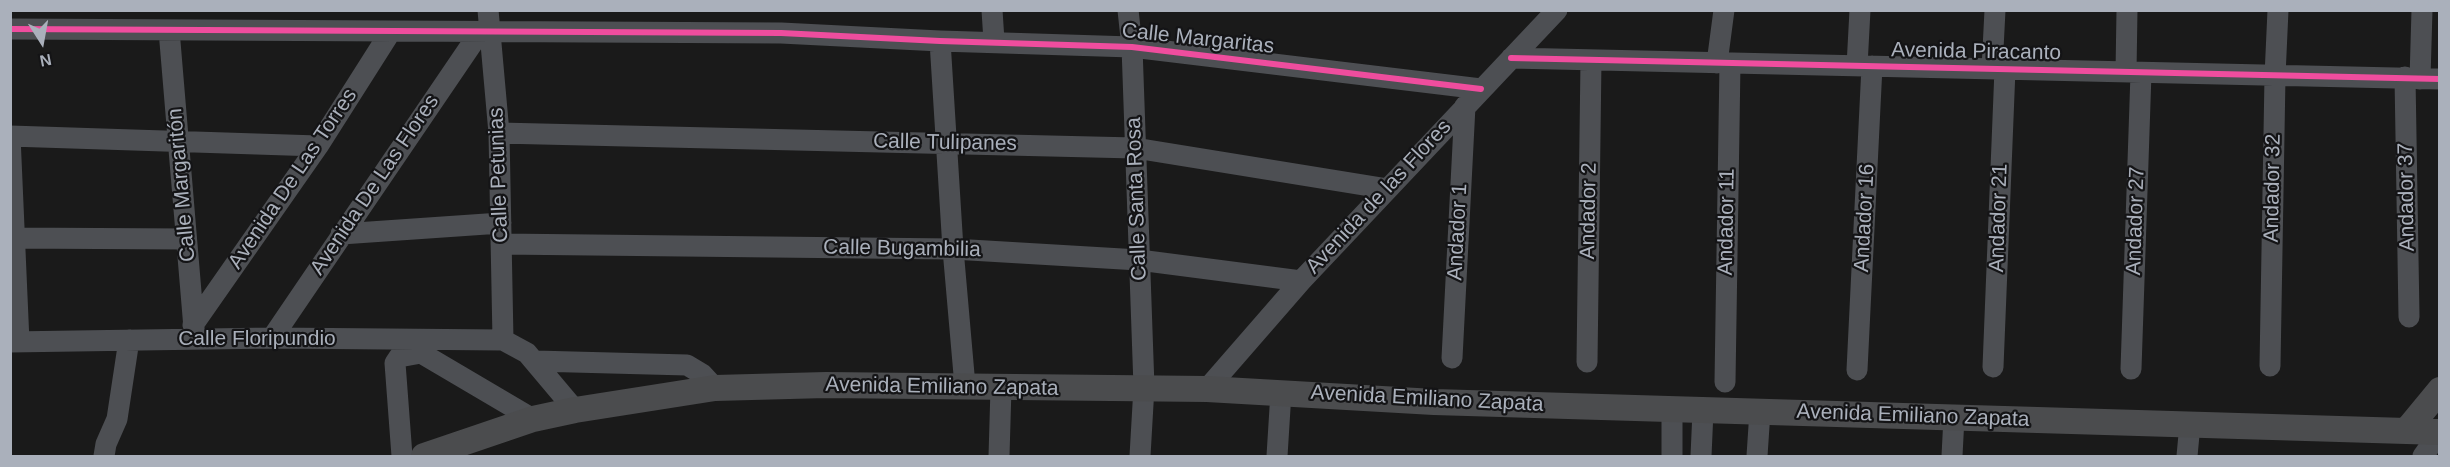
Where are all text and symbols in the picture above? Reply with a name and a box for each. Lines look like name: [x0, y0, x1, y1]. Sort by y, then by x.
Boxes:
north arrow: [12, 12, 72, 72]
street label: Calle Margaritas: [1121, 18, 1275, 60]
street label: Avenida Piracanto: [1891, 38, 2061, 66]
text: N: [38, 51, 53, 70]
street label: Avenida De Las Torres: [223, 84, 363, 274]
street label: Avenida De Las Flores: [305, 90, 445, 280]
street label: Calle Margaritón: [163, 107, 201, 263]
street label: Calle Petunias: [484, 107, 514, 243]
street label: Avenida de las Flores: [1301, 115, 1457, 279]
street label: Calle Santa Rosa: [1122, 117, 1152, 281]
street label: Calle Tulipanes: [873, 129, 1017, 157]
street label: Andador 32: [2259, 133, 2287, 243]
street label: Andador 37: [2393, 142, 2421, 252]
street label: Andador 2: [1576, 162, 1602, 260]
street label: Andador 16: [1850, 163, 1880, 273]
street label: Andador 21: [1985, 163, 2013, 273]
street label: Andador 27: [2122, 166, 2150, 276]
street label: Andador 11: [1713, 168, 1741, 276]
street label: Andador 1: [1443, 183, 1473, 281]
street label: Calle Bugambilia: [823, 235, 981, 263]
street label: Calle Floripundio: [178, 326, 336, 352]
street label: Avenida Emiliano Zapata: [825, 372, 1059, 402]
street label: Avenida Emiliano Zapata: [1310, 380, 1544, 418]
street label: Avenida Emiliano Zapata: [1796, 399, 2030, 433]

